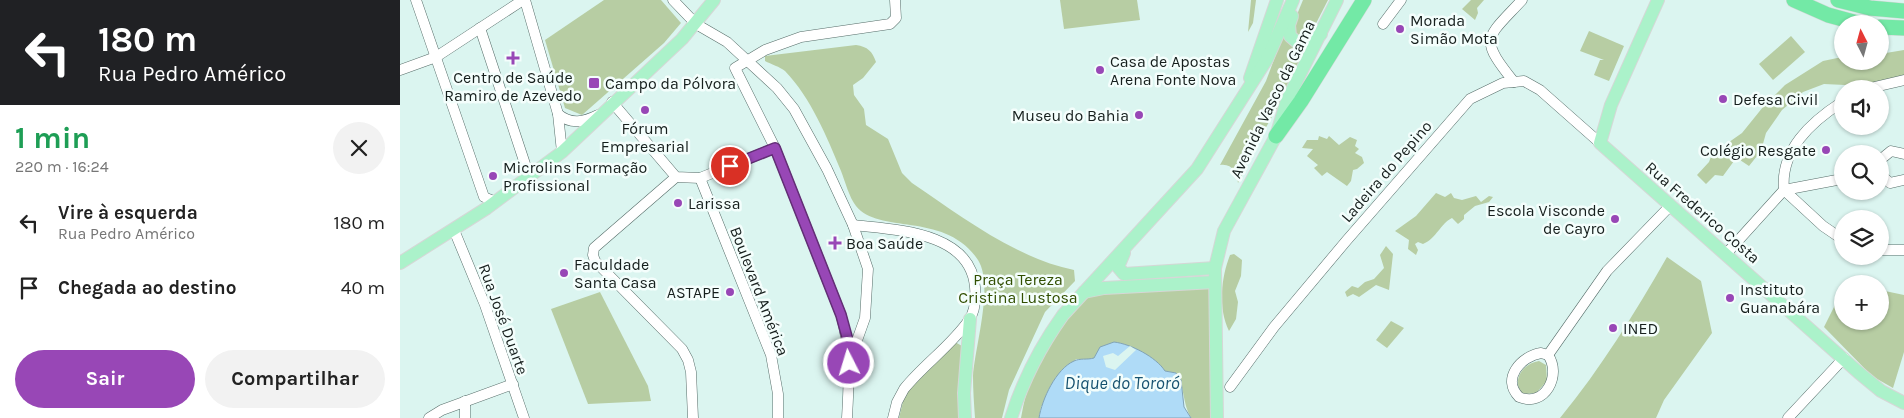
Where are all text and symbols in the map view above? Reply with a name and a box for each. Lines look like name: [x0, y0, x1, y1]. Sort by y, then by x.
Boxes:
place label: Morada Simão Mota: [1410, 11, 1498, 48]
north arrow: [1834, 15, 1889, 70]
map controls: [1834, 15, 1889, 330]
street label: Avenida Vasco da Gama: [1226, 17, 1319, 181]
text: 180 m: [98, 19, 197, 60]
icon: left: [15, 20, 80, 85]
marker: Morada Simão Mota: [1394, 23, 1406, 35]
marker: Centro de Saúde Ramiro de Azevedo: [506, 51, 520, 65]
place label: Casa de Apostas Arena Fonte Nova: [1110, 52, 1236, 89]
text: Rua Pedro Américo: [98, 61, 286, 87]
marker: Casa de Apostas Arena Fonte Nova: [1094, 64, 1106, 76]
place label: Centro de Saúde Ramiro de Azevedo: [444, 68, 582, 105]
place label: Campo da Pólvora: [605, 74, 736, 93]
marker: Campo da Pólvora: [587, 76, 601, 90]
button: sound: [1834, 80, 1889, 135]
place label: Defesa Civil: [1733, 90, 1818, 109]
marker: Defesa Civil: [1717, 93, 1729, 105]
marker: Fórum Empresarial: [639, 104, 651, 116]
place label: Museu do Bahia: [1012, 106, 1129, 125]
marker: Museu do Bahia: [1133, 109, 1145, 121]
street label: Ladeira do Pepino: [1337, 117, 1436, 226]
place label: Fórum Empresarial: [601, 119, 689, 156]
text: 1 min: [15, 120, 90, 156]
button: close: [333, 122, 385, 174]
place label: Colégio Resgate: [1700, 141, 1816, 160]
marker: Colégio Resgate: [1820, 144, 1832, 156]
pin: [709, 145, 751, 187]
button: search: [1834, 145, 1889, 200]
icon: arrive: [716, 152, 744, 180]
text: 220 m · 16:24: [15, 157, 109, 176]
place label: Microlins Formação Profissional: [503, 158, 647, 195]
street label: Rua Frederico Costa: [1642, 158, 1764, 267]
marker: Microlins Formação Profissional: [487, 170, 499, 182]
place label: Larissa: [688, 194, 740, 213]
marker: Larissa: [672, 197, 684, 209]
place label: Escola Visconde de Cayro: [1487, 201, 1605, 238]
text: Vire à esquerda: [58, 202, 198, 224]
icon: left: [15, 209, 43, 237]
button: layers: [1834, 210, 1889, 265]
text: 180 m: [333, 212, 385, 234]
marker: Escola Visconde de Cayro: [1609, 213, 1621, 225]
text: Rua Pedro Américo: [58, 224, 195, 243]
street label: Boulevard América: [726, 224, 793, 359]
place label: Boa Saúde: [846, 234, 923, 253]
marker: Boa Saúde: [828, 236, 842, 250]
place label: Faculdade Santa Casa: [574, 255, 657, 292]
street label: Rua José Duarte: [475, 261, 532, 377]
marker: Faculdade Santa Casa: [558, 267, 570, 279]
park label: Praça Tereza Cristina Lustosa: [958, 270, 1078, 307]
icon: arrive: [15, 274, 43, 302]
button: +: [1834, 275, 1889, 330]
text: Chegada ao destino: [58, 277, 236, 299]
text: 40 m: [341, 277, 385, 299]
place label: Instituto Guanabára: [1740, 280, 1820, 317]
place label: ASTAPE: [667, 283, 720, 302]
marker: ASTAPE: [724, 286, 736, 298]
marker: Instituto Guanabára: [1724, 292, 1736, 304]
place label: INED: [1623, 319, 1658, 338]
marker: INED: [1607, 322, 1619, 334]
position arrow: [822, 336, 874, 388]
button: Sair: [15, 350, 195, 408]
button: Compartilhar: [205, 350, 385, 408]
water label: Dique do Tororó: [1064, 372, 1180, 394]

